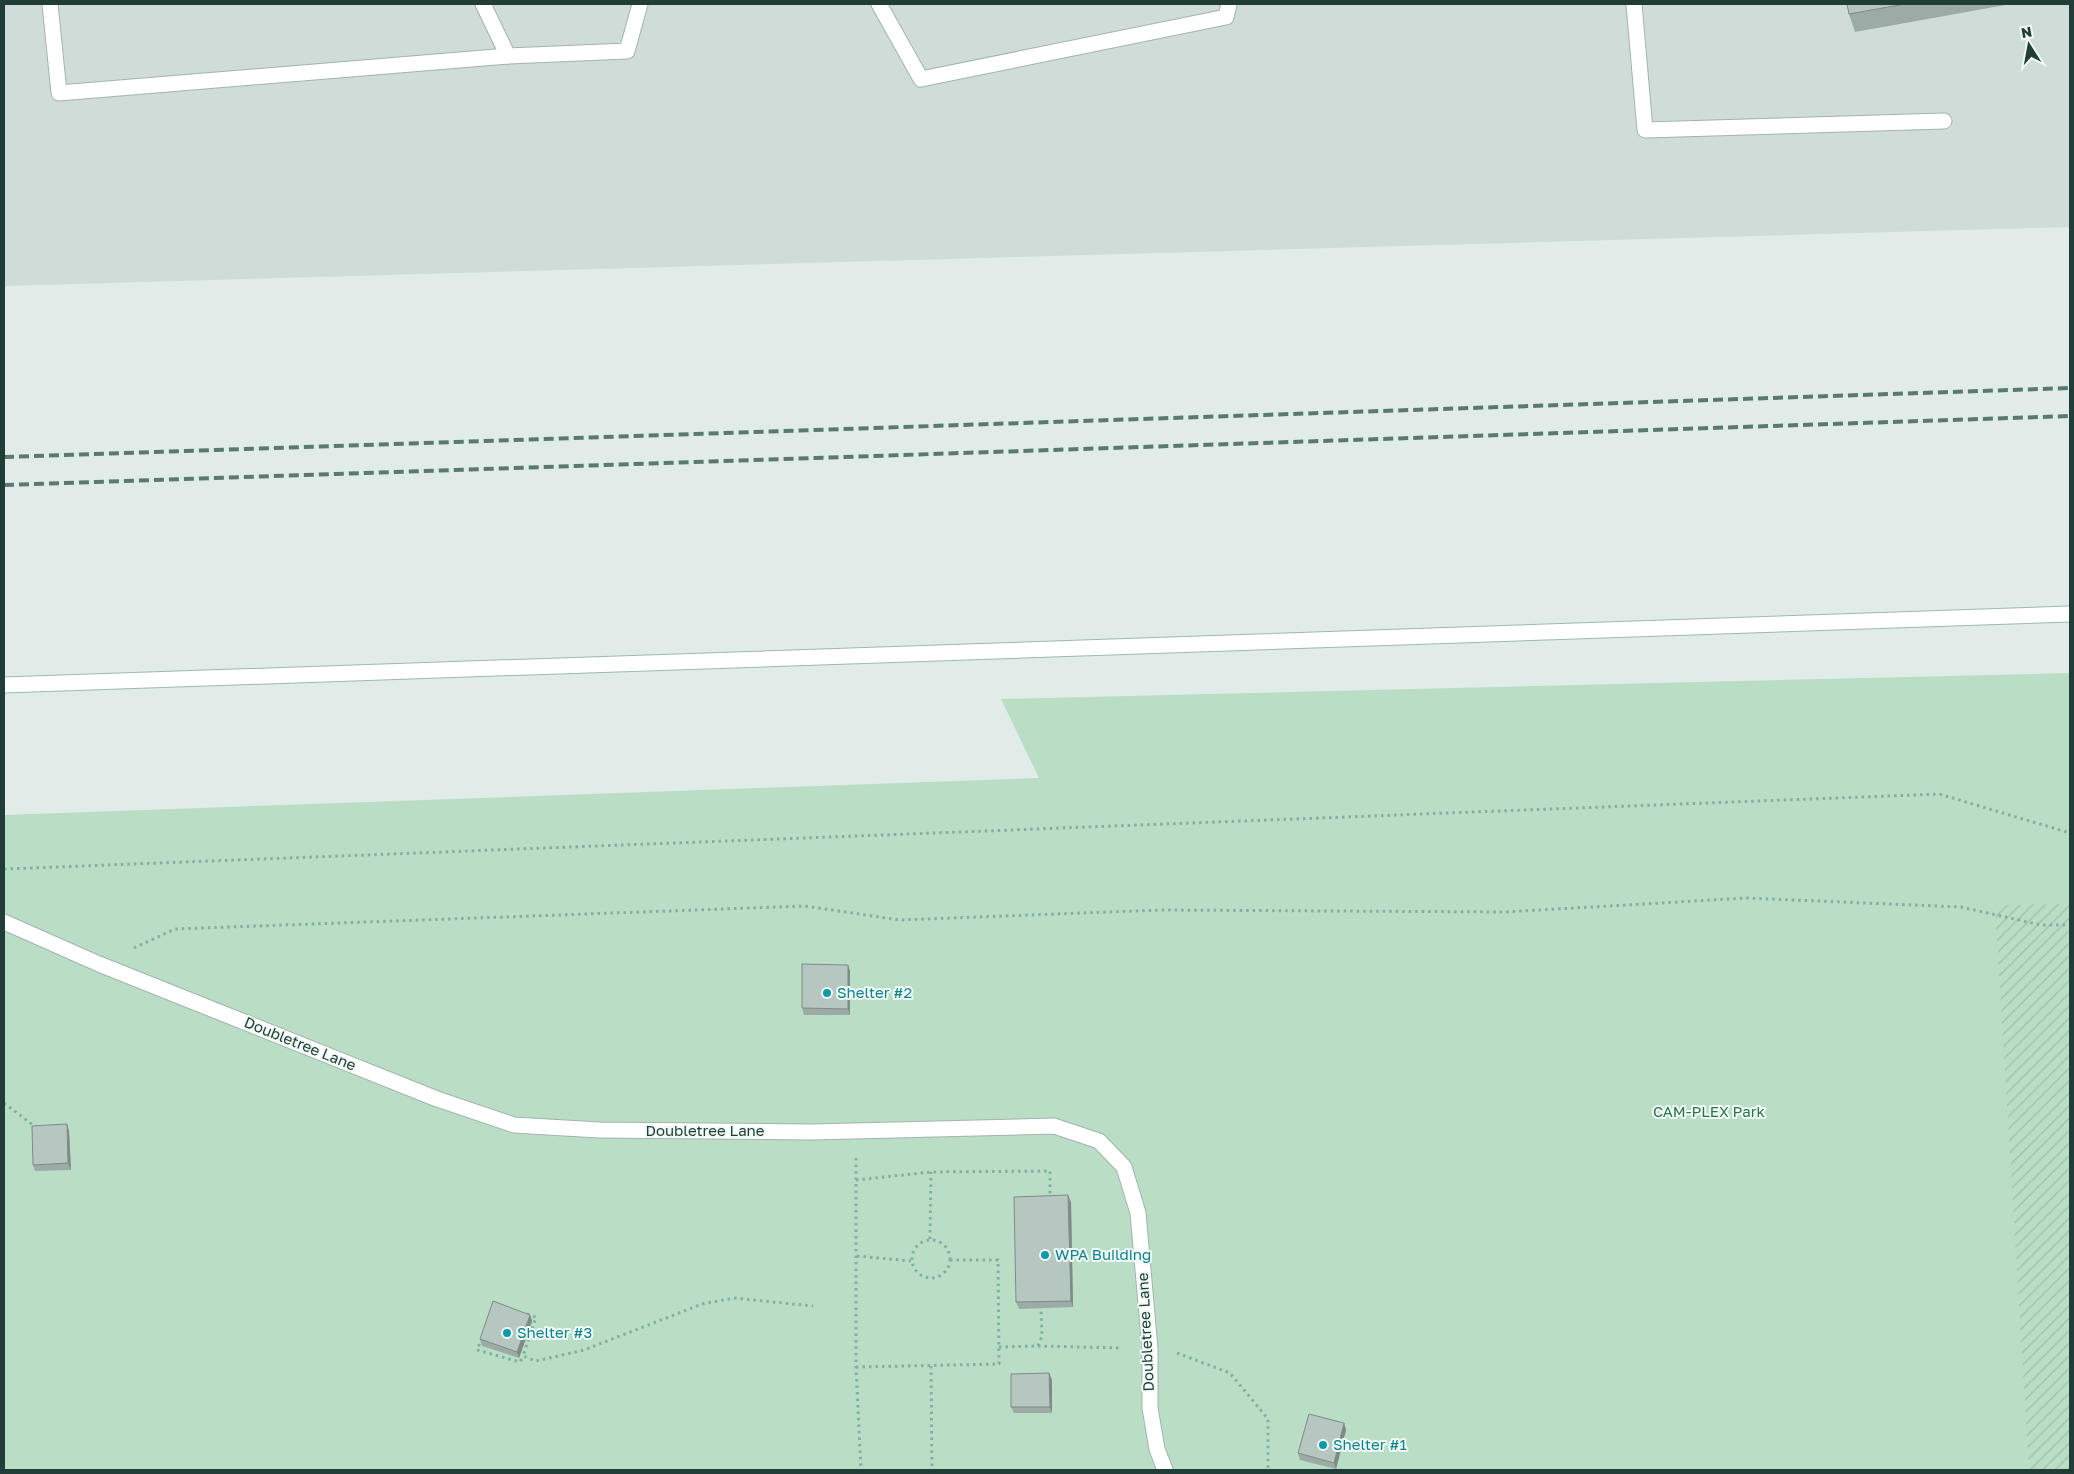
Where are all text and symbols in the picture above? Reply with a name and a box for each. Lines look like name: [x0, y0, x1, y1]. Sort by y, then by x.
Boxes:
north arrow: [2004, 20, 2054, 70]
text: N: [2020, 22, 2033, 41]
place label: Shelter #2: [837, 983, 912, 1001]
marker: Shelter #2: [821, 987, 833, 999]
street label: Doubletree Lane: [242, 1012, 359, 1074]
park label: CAM-PLEX Park: [1653, 1102, 1766, 1120]
street label: Doubletree Lane: [645, 1121, 765, 1139]
place label: WPA Building: [1055, 1245, 1151, 1263]
marker: WPA Building: [1039, 1249, 1051, 1261]
street label: Doubletree Lane: [1133, 1272, 1157, 1392]
place label: Shelter #3: [517, 1323, 592, 1341]
marker: Shelter #3: [501, 1327, 513, 1339]
place label: Shelter #1: [1333, 1435, 1407, 1453]
marker: Shelter #1: [1317, 1439, 1329, 1451]

